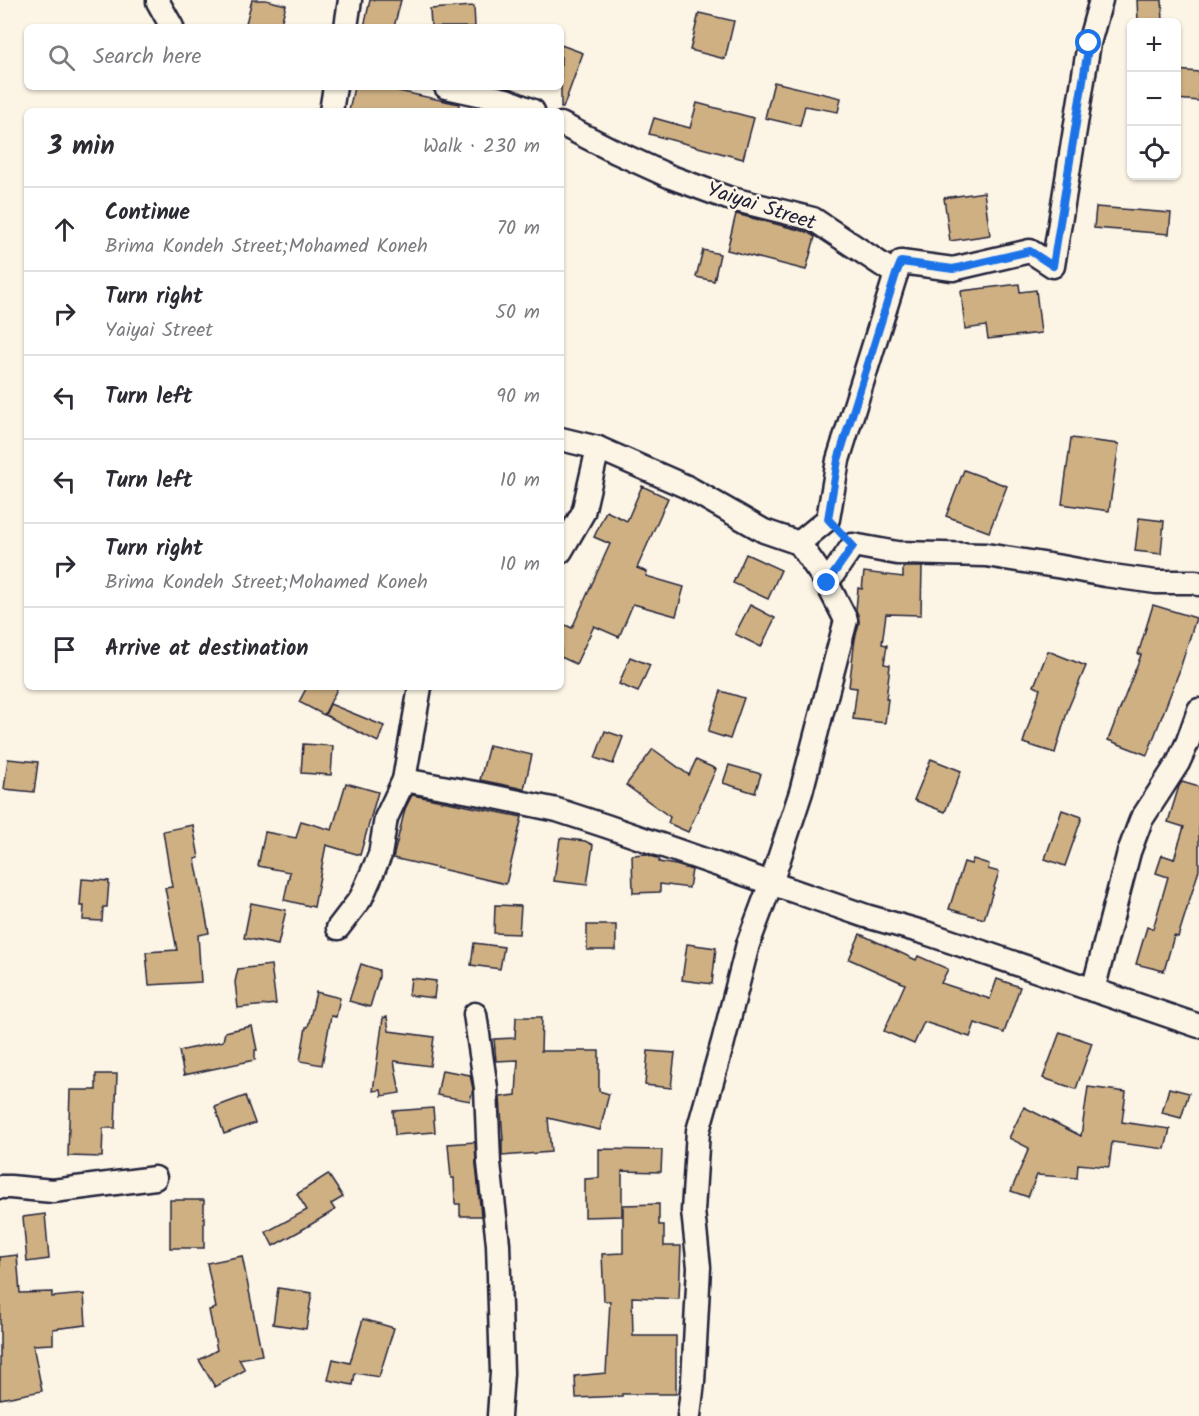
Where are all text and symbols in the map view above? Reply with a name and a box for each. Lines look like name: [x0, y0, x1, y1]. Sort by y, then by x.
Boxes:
map controls: [1127, 18, 1181, 180]
button: +: [1127, 18, 1181, 72]
search box: [24, 24, 564, 90]
route start: [1075, 29, 1101, 55]
text: Search here: [93, 40, 201, 75]
icon: search: [45, 41, 78, 74]
button: −: [1127, 72, 1181, 126]
text: 3 min: [48, 126, 115, 168]
button: locate: [1127, 126, 1181, 180]
text: Walk · 230 m: [423, 131, 540, 163]
street label: Yaiyai Street: [702, 174, 821, 240]
text: Continue: [105, 196, 190, 231]
icon: ahead: [48, 213, 81, 246]
text: 70 m: [497, 213, 540, 245]
text: Brima Kondeh Street;Mohamed Koneh: [105, 231, 428, 263]
text: Turn right: [105, 280, 203, 315]
icon: right: [48, 297, 81, 330]
text: 50 m: [495, 297, 540, 329]
text: Yaiyai Street: [105, 315, 213, 347]
text: Turn left: [105, 380, 192, 415]
icon: left: [48, 381, 81, 414]
text: 90 m: [496, 381, 540, 413]
text: Turn left: [105, 464, 192, 499]
icon: left: [48, 465, 81, 498]
text: 10 m: [500, 465, 540, 497]
text: Turn right: [105, 532, 203, 567]
icon: right: [48, 549, 81, 582]
text: 10 m: [500, 549, 540, 581]
text: Brima Kondeh Street;Mohamed Koneh: [105, 567, 428, 599]
route end: [813, 569, 839, 595]
text: Arrive at destination: [105, 632, 308, 667]
icon: arrive: [48, 633, 81, 666]

